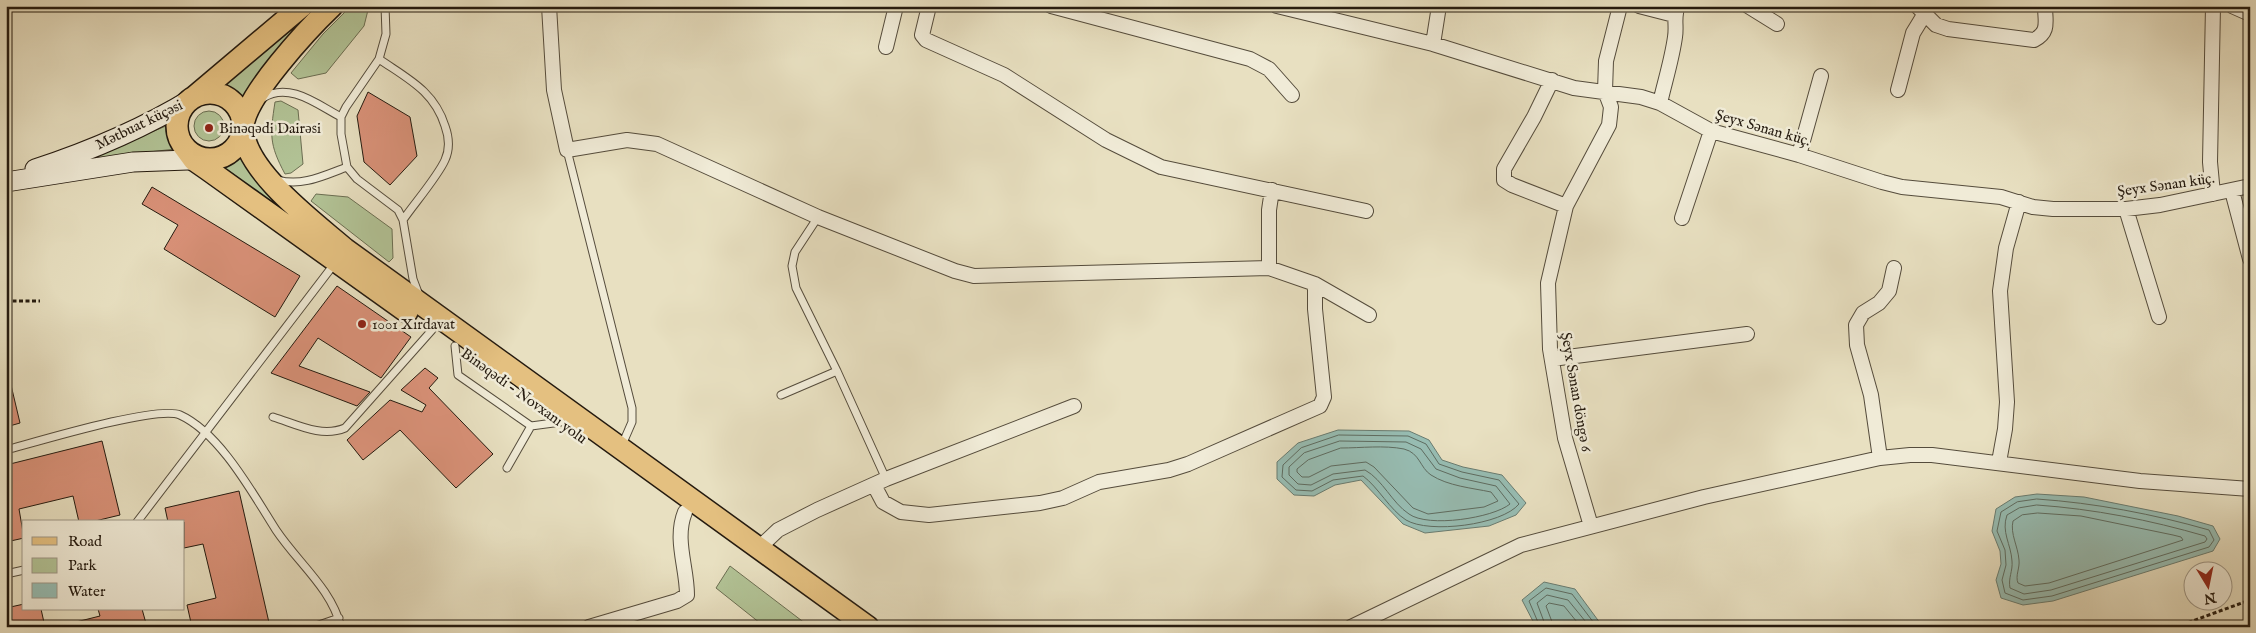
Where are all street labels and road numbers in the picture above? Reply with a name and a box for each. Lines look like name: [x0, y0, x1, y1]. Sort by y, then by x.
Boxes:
street label: Mətbuat küçəsi: [92, 96, 186, 154]
street label: Şeyx Sənan küç.: [1713, 105, 1813, 151]
street label: Şeyx Sənan küç.: [2116, 169, 2216, 201]
street label: Şeyx Sənan döngə 6: [1556, 331, 1596, 454]
street label: Binəqədi - Novxanı yolu: [457, 344, 591, 448]

